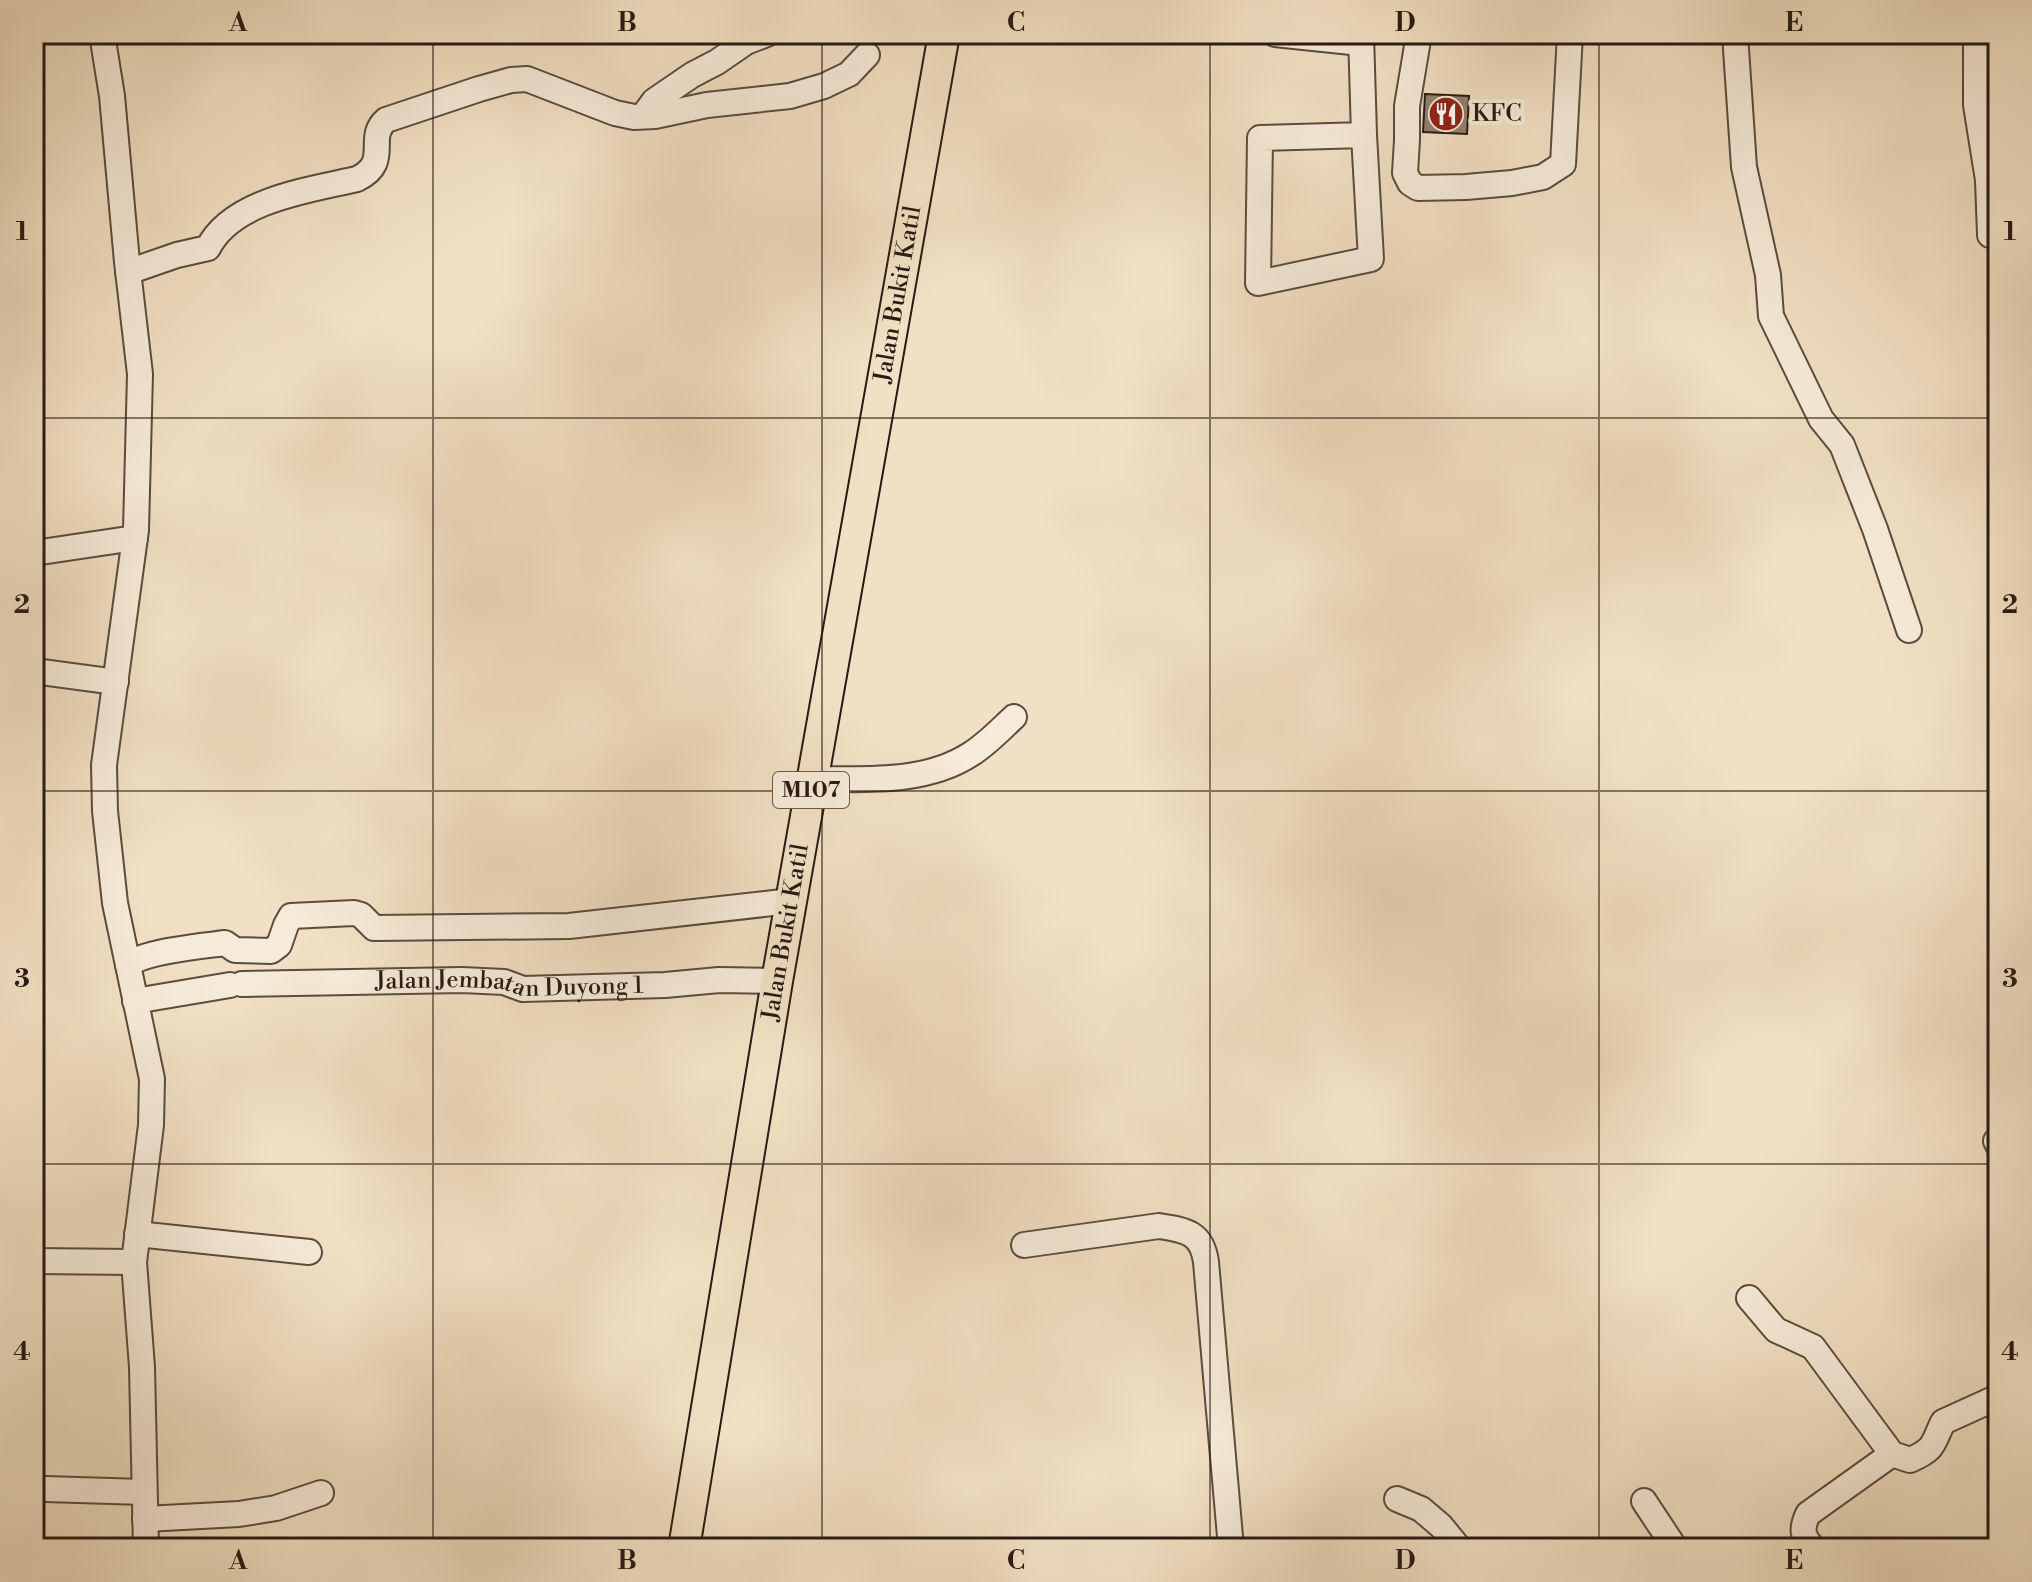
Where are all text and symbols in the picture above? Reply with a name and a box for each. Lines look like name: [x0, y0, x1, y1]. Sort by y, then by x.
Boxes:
text: A: [228, 7, 248, 39]
text: B: [617, 7, 637, 39]
text: C: [1007, 7, 1025, 39]
text: D: [1395, 7, 1415, 39]
text: E: [1785, 7, 1803, 39]
restaurant icon: KFC: [1427, 95, 1465, 133]
place label: KFC: [1472, 99, 1522, 129]
street label: Jalan Bukit Katil: [868, 203, 928, 386]
text: 1: [16, 216, 29, 248]
text: 1: [2004, 216, 2017, 248]
text: 2: [14, 589, 30, 621]
text: 2: [2002, 589, 2018, 621]
road number: M107: [773, 772, 849, 808]
street label: Jalan Bukit Katil: [756, 841, 816, 1024]
text: 3: [14, 963, 30, 995]
text: 3: [2002, 963, 2018, 995]
street label: Jalan Jembatan Duyong 1: [374, 965, 644, 1004]
text: 4: [13, 1336, 31, 1368]
text: 4: [2001, 1336, 2019, 1368]
text: A: [228, 1545, 248, 1577]
text: B: [617, 1545, 637, 1577]
text: C: [1007, 1545, 1025, 1577]
text: D: [1395, 1545, 1415, 1577]
text: E: [1785, 1545, 1803, 1577]

